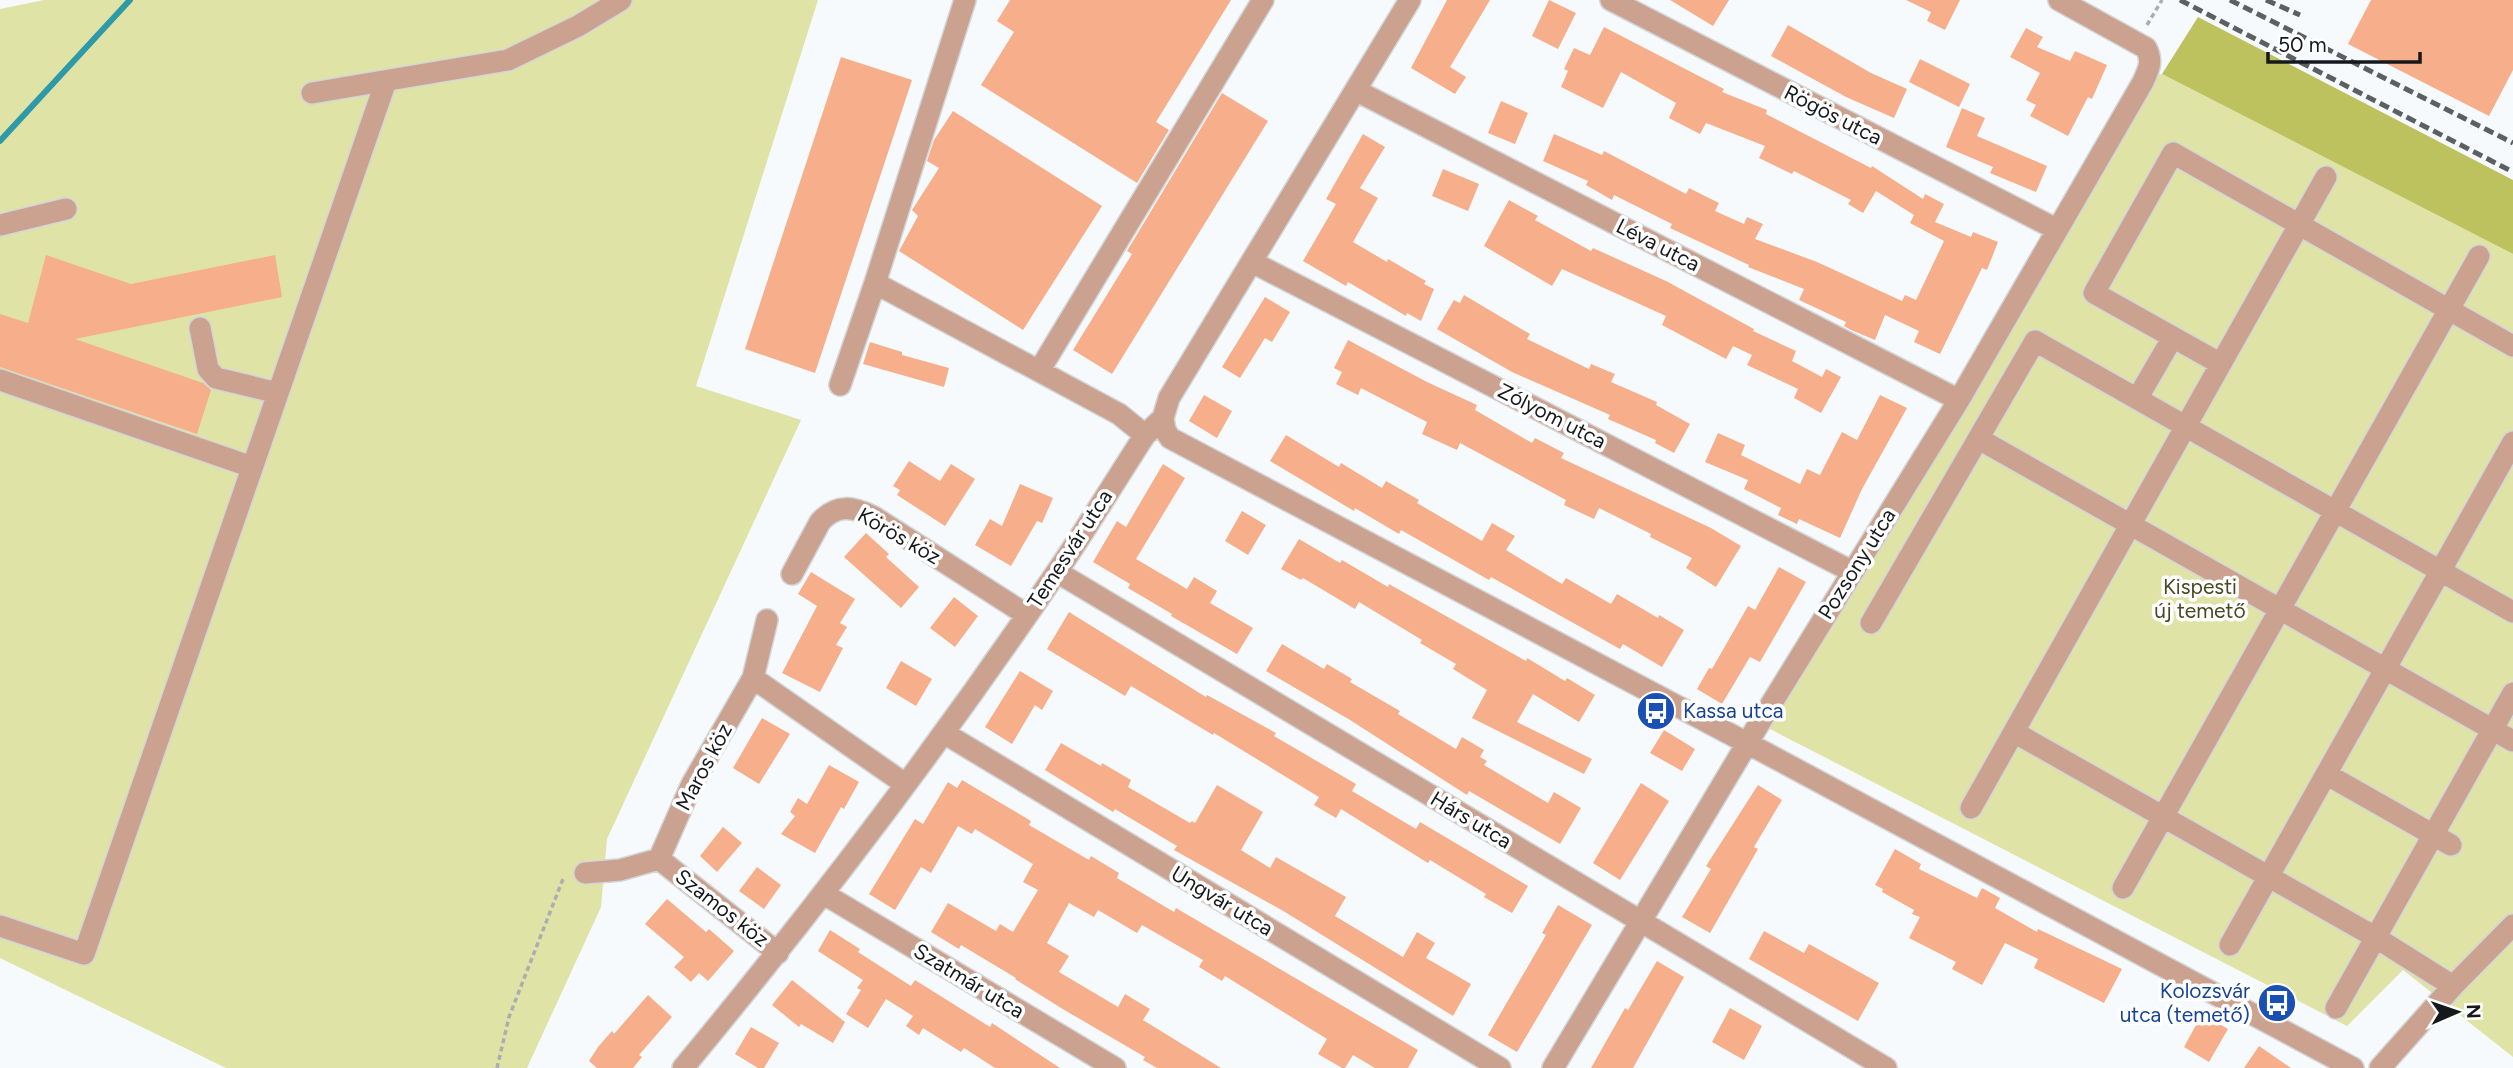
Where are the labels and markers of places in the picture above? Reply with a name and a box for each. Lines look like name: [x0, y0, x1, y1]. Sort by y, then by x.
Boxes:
bus stop icon: Kassa utca: [1635, 690, 1677, 732]
place label: Kassa utca: [1683, 698, 1783, 723]
place label: Kolozsvár utca (temető): [2120, 978, 2250, 1027]
bus stop icon: Kolozsvár utca (temető): [2256, 982, 2298, 1024]

